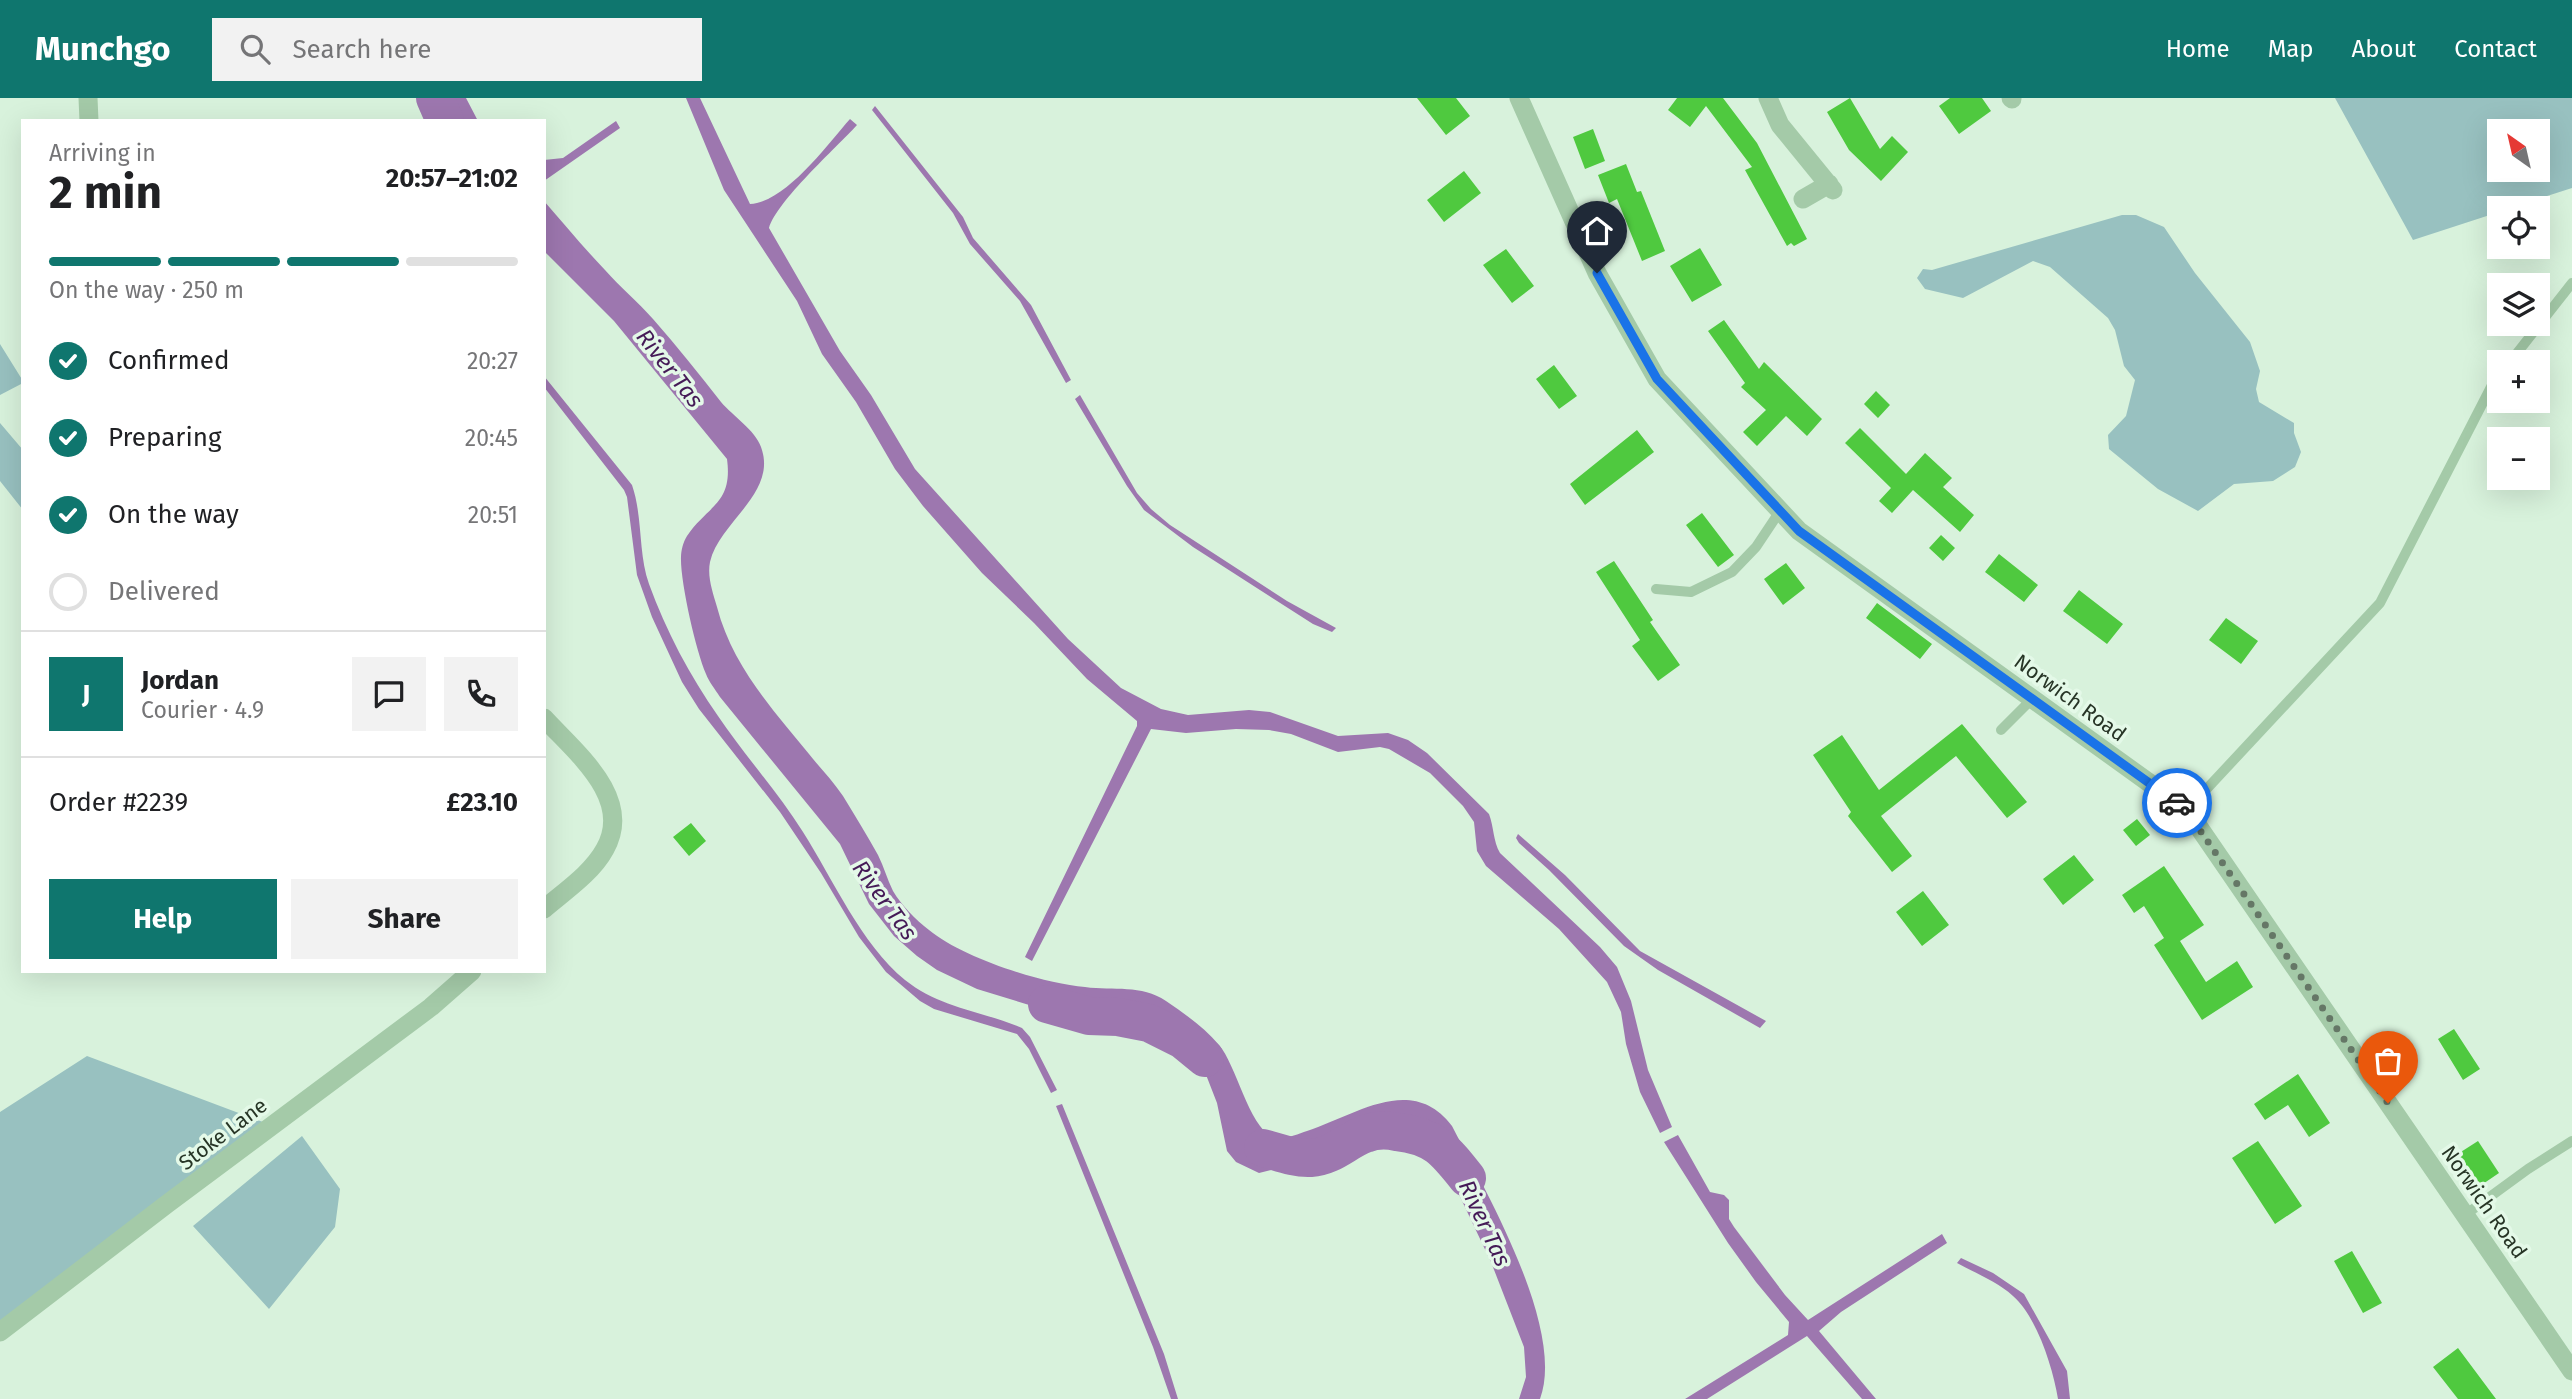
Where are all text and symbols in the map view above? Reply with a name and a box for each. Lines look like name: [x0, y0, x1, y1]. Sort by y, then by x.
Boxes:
search box: [212, 18, 702, 81]
text: Munchgo: [35, 29, 170, 69]
icon: search: [236, 30, 274, 68]
text: Search here: [292, 34, 431, 65]
text: Home: [2166, 35, 2230, 63]
text: Map: [2268, 35, 2314, 63]
text: About: [2352, 35, 2416, 63]
text: Contact: [2454, 35, 2537, 63]
north arrow: [2487, 119, 2550, 182]
map controls: [2487, 119, 2550, 490]
text: Arriving in: [49, 139, 156, 167]
text: 20:57–21:02: [386, 163, 518, 194]
text: 2 min: [49, 165, 162, 220]
button: locate: [2487, 196, 2550, 259]
pin: [1567, 201, 1627, 273]
icon: home: [1578, 212, 1616, 250]
button: layers: [2487, 273, 2550, 336]
text: On the way · 250 m: [49, 276, 244, 304]
water label: River Tas: [631, 323, 710, 413]
icon: check: [49, 342, 87, 380]
text: Confirmed: [108, 345, 229, 376]
text: 20:27: [467, 347, 518, 375]
button: +: [2487, 350, 2550, 413]
icon: check: [49, 419, 87, 457]
text: Preparing: [108, 422, 221, 453]
text: 20:45: [465, 424, 518, 452]
button: −: [2487, 427, 2550, 490]
icon: check: [49, 496, 87, 534]
text: On the way: [108, 499, 239, 530]
text: 20:51: [468, 501, 518, 529]
text: Delivered: [108, 576, 220, 607]
street label: Norwich Road: [2009, 649, 2131, 747]
button: chat: [352, 657, 426, 731]
button: phone: [444, 657, 518, 731]
text: Jordan: [141, 665, 219, 696]
text: J: [82, 679, 90, 710]
text: Courier · 4.9: [141, 696, 264, 724]
courier: [2142, 768, 2212, 838]
icon: car: [2158, 784, 2196, 822]
text: Order #2239: [49, 787, 188, 818]
text: £23.10: [446, 787, 518, 818]
water label: River Tas: [847, 855, 924, 946]
button: Help: [49, 879, 277, 959]
button: Share: [291, 879, 518, 959]
pin: [2358, 1031, 2418, 1103]
icon: bag: [2369, 1042, 2407, 1080]
street label: Stoke Lane: [174, 1092, 272, 1176]
street label: Norwich Road: [2435, 1140, 2533, 1264]
water label: River Tas: [1453, 1175, 1517, 1271]

